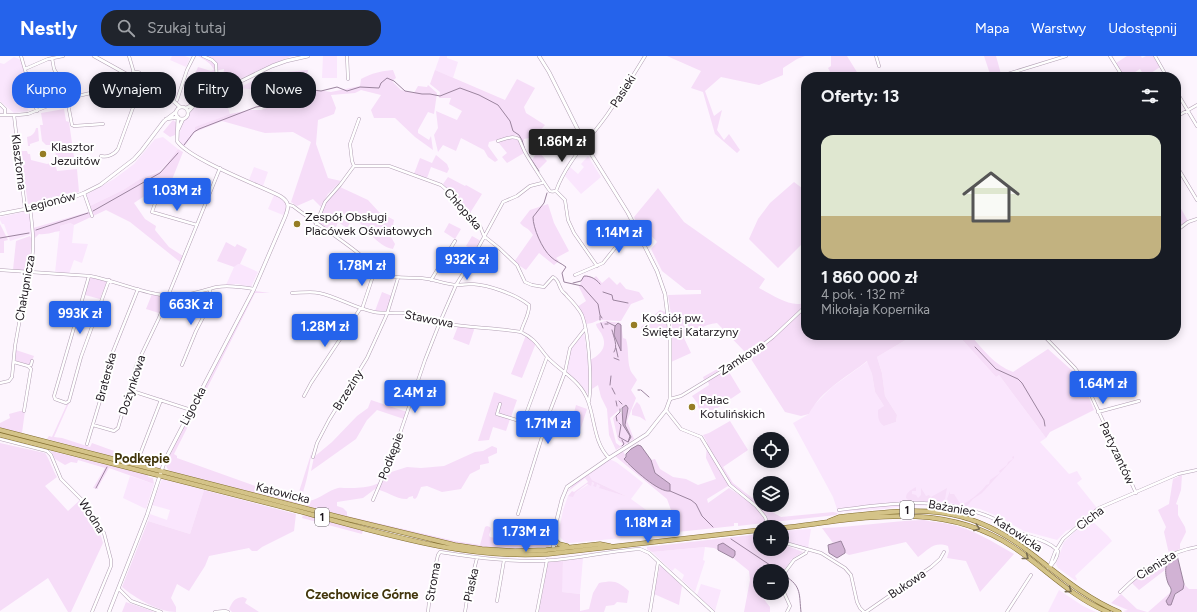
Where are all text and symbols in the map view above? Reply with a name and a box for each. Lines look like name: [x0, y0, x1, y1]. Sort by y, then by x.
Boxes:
search box: [101, 10, 381, 46]
text: Nestly: [20, 17, 77, 40]
icon: search: [115, 17, 137, 39]
text: Szukaj tutaj: [147, 19, 226, 37]
text: Mapa: [975, 20, 1009, 37]
text: Warstwy: [1031, 20, 1086, 37]
text: Udostępnij: [1108, 20, 1177, 37]
chip: Kupno: [12, 72, 81, 108]
chip: Wynajem: [89, 72, 176, 108]
chip: Filtry: [184, 72, 243, 108]
chip: Nowe: [251, 72, 316, 108]
street label: Pasieki: [607, 72, 639, 110]
icon: filters: [1139, 85, 1161, 107]
text: Oferty: 13: [821, 86, 899, 106]
pin: 1.86M zł: [521, 129, 603, 163]
street label: Klasztorna: [9, 133, 29, 191]
text: 1.86M zł: [538, 134, 586, 149]
place label: Klasztor Jezuitów: [51, 140, 100, 168]
marker: Klasztor Jezuitów: [38, 149, 48, 159]
icon: home: [955, 161, 1027, 233]
pin: 1.03M zł: [136, 178, 218, 212]
text: 1.03M zł: [153, 183, 201, 198]
street label: Chłopska: [441, 185, 485, 233]
street label: Legionów: [23, 189, 78, 215]
place label: Zespół Obsługi Placówek Oświatowych: [305, 210, 432, 238]
marker: Zespół Obsługi Placówek Oświatowych: [292, 219, 302, 229]
pin: 1.14M zł: [578, 220, 660, 254]
text: 1.14M zł: [596, 225, 642, 240]
pin: 932K zł: [430, 247, 504, 281]
text: 932K zł: [445, 252, 489, 267]
pin: 1.78M zł: [321, 253, 403, 287]
street label: Chałupnicza: [12, 254, 38, 322]
text: 1.78M zł: [338, 258, 386, 273]
text: 1 860 000 zł: [821, 267, 918, 287]
text: 4 pok. · 132 m²: [821, 287, 905, 302]
pin: 663K zł: [154, 292, 228, 326]
text: 663K zł: [169, 297, 213, 312]
pin: 993K zł: [43, 301, 117, 335]
text: Mikołaja Kopernika: [821, 302, 930, 317]
text: 993K zł: [58, 306, 102, 321]
street label: Stawowa: [403, 307, 455, 331]
place label: Kościół pw. Świętej Katarzyny: [642, 311, 739, 339]
pin: 1.28M zł: [284, 314, 366, 348]
text: 1.28M zł: [301, 319, 349, 334]
marker: Kościół pw. Świętej Katarzyny: [629, 320, 639, 330]
street label: Zamkowa: [716, 338, 768, 378]
street label: Braterska: [93, 351, 119, 403]
street label: Dożynkowa: [116, 353, 148, 417]
street label: Brzeziny: [330, 366, 366, 413]
pin: 1.64M zł: [1062, 371, 1144, 405]
text: 1.64M zł: [1079, 376, 1127, 391]
pin: 2.4M zł: [378, 380, 452, 414]
street label: Ligocka: [177, 384, 209, 428]
text: 2.4M zł: [393, 385, 437, 400]
place label: Pałac Kotulińskich: [700, 393, 765, 421]
marker: Pałac Kotulińskich: [687, 402, 697, 412]
pin: 1.71M zł: [507, 411, 589, 445]
text: 1.71M zł: [525, 416, 571, 431]
street label: Partyzantów: [1096, 420, 1138, 487]
street label: Podkępie: [376, 430, 407, 482]
map controls: [753, 432, 789, 600]
button: locate: [753, 432, 789, 468]
district label: Podkępie: [114, 451, 170, 466]
button: layers: [753, 476, 789, 512]
street label: Katowicka: [255, 480, 311, 506]
street label: Wodna: [76, 496, 108, 536]
street label: Bażaniec: [927, 497, 977, 519]
road number: 1: [900, 501, 914, 519]
street label: Cicha: [1074, 503, 1106, 533]
road number: 1: [315, 508, 329, 526]
pin: 1.18M zł: [607, 510, 689, 544]
street label: Katowicka: [991, 513, 1045, 555]
text: 1.18M zł: [625, 515, 671, 530]
pin: 1.73M zł: [485, 519, 567, 553]
button: +: [753, 520, 789, 556]
text: 1.73M zł: [502, 524, 550, 539]
one-way arrow: [974, 524, 981, 532]
street label: Cienista: [1134, 547, 1178, 583]
one-way arrow: [1022, 552, 1029, 559]
street label: Stroma: [423, 561, 443, 603]
button: −: [753, 564, 789, 600]
street label: Bukowa: [886, 566, 928, 602]
street label: Płaska: [461, 567, 481, 603]
one-way arrow: [1065, 585, 1072, 592]
district label: Czechowice Górne: [306, 587, 418, 602]

